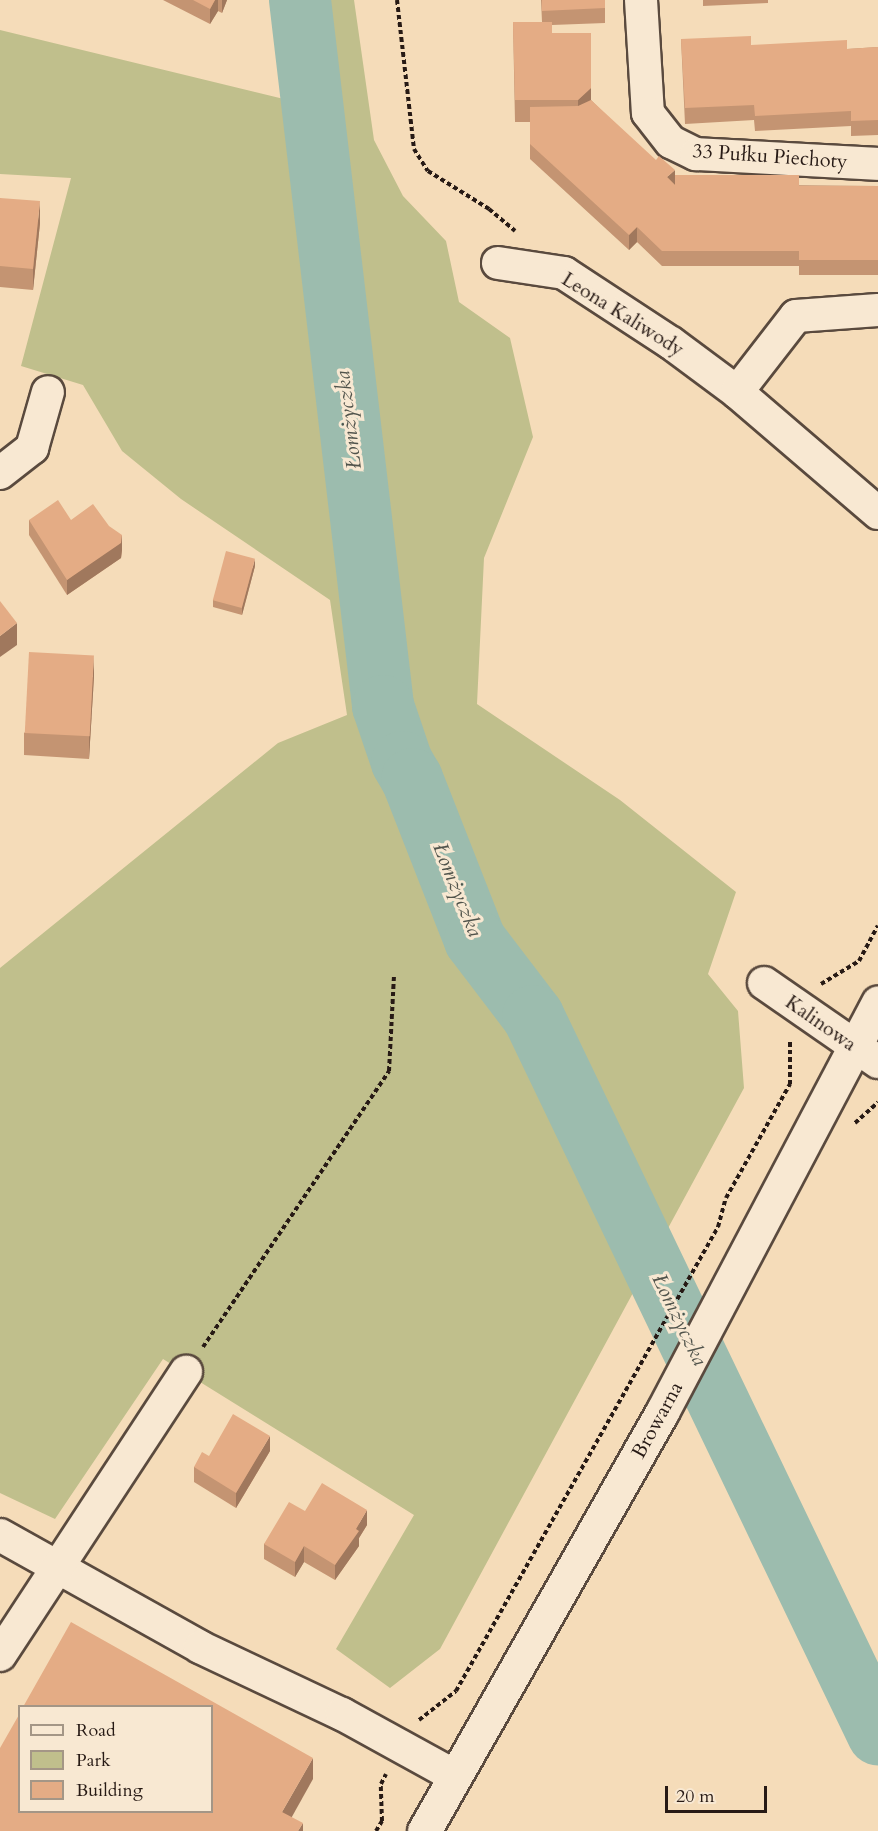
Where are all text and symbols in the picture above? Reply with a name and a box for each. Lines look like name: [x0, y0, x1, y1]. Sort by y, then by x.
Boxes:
street label: 33 Pułku Piechoty: [692, 139, 848, 173]
street label: Leona Kaliwody: [557, 267, 689, 361]
water label: Łomżyczka: [330, 369, 368, 471]
water label: Łomżyczka: [427, 839, 487, 941]
street label: Kalinowa: [781, 990, 861, 1056]
water label: Łomżyczka: [646, 1270, 712, 1370]
street label: Browarna: [626, 1378, 688, 1462]
legend: [18, 1705, 213, 1813]
text: Road: [76, 1718, 116, 1743]
text: Park: [76, 1748, 111, 1773]
scale bar: [668, 1774, 770, 1812]
text: Building: [76, 1778, 143, 1803]
text: 20 m: [676, 1784, 715, 1809]

